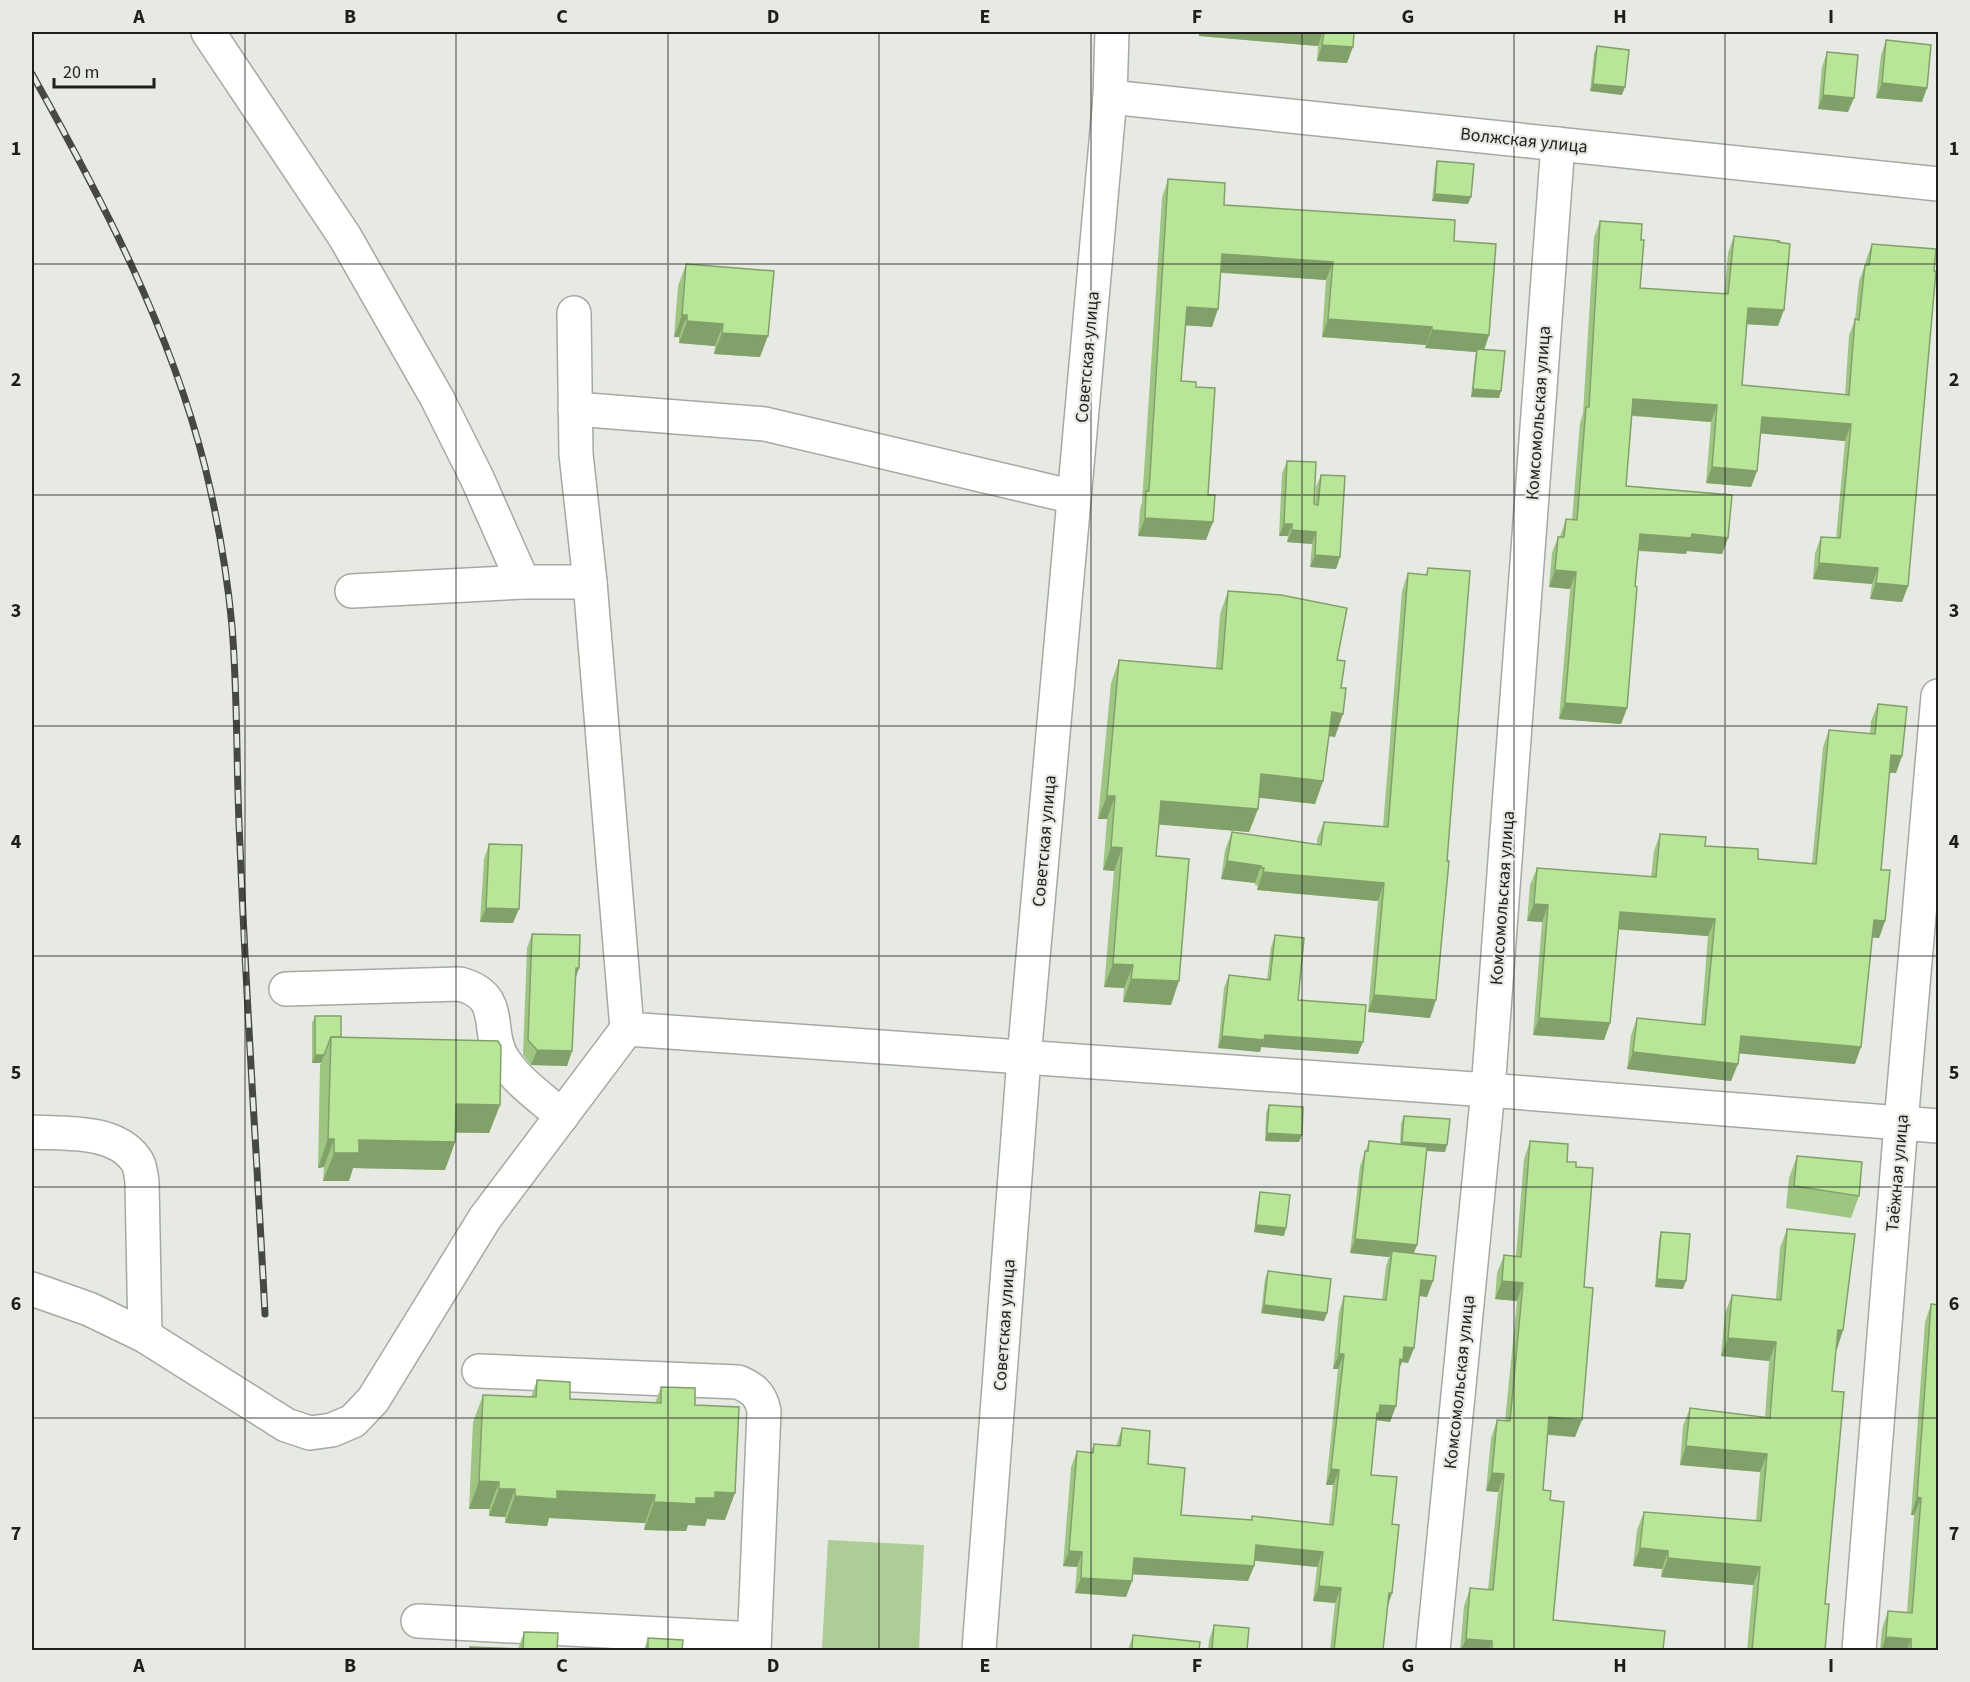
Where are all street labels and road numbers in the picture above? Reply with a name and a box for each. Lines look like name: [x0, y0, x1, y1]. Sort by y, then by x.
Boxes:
street label: Волжская улица: [1459, 121, 1589, 160]
street label: Советская улица: [1069, 290, 1106, 424]
street label: Комсомольская улица: [1520, 325, 1557, 501]
street label: Советская улица: [1026, 774, 1063, 908]
street label: Комсомольская улица: [1484, 810, 1521, 986]
street label: Таёжная улица: [1880, 1113, 1915, 1233]
street label: Советская улица: [987, 1258, 1022, 1392]
street label: Комсомольская улица: [1438, 1294, 1481, 1470]

